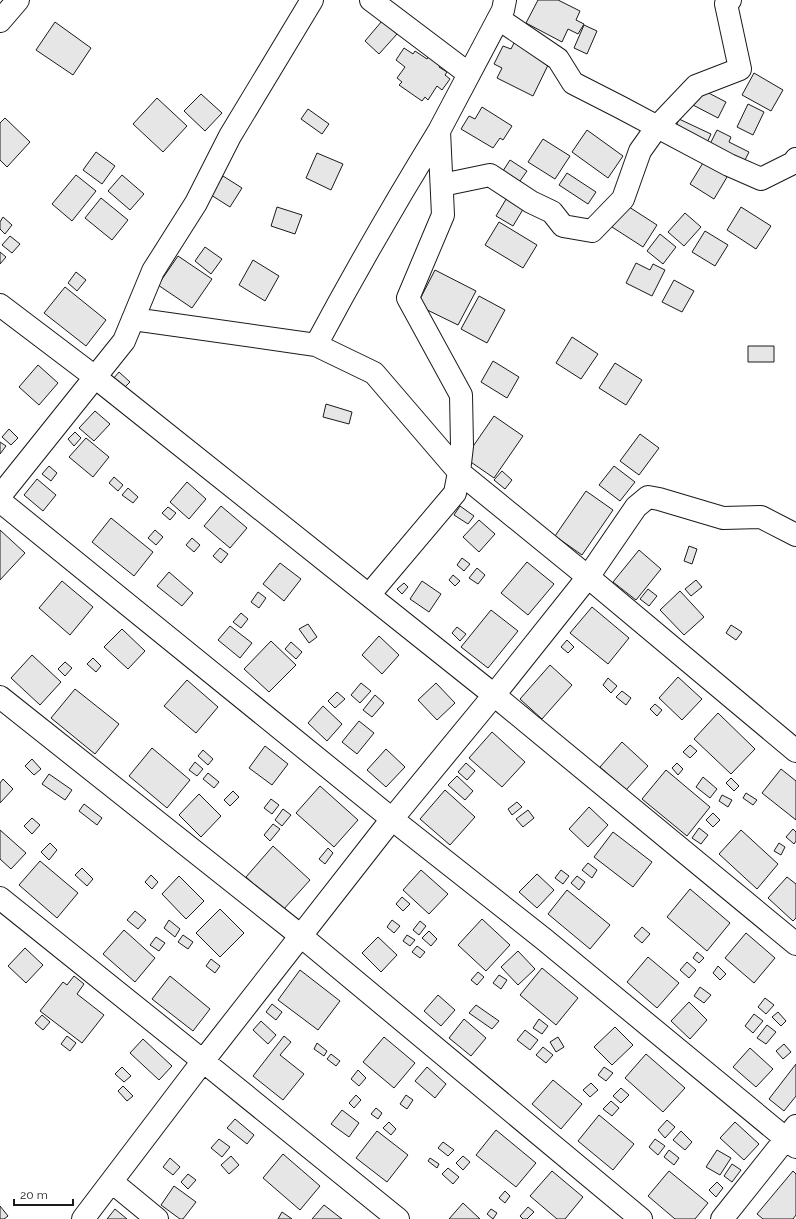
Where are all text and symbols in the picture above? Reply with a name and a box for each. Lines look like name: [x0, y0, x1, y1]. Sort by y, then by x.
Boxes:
scale bar: [14, 1181, 73, 1207]
text: 20 m: [20, 1188, 48, 1202]

